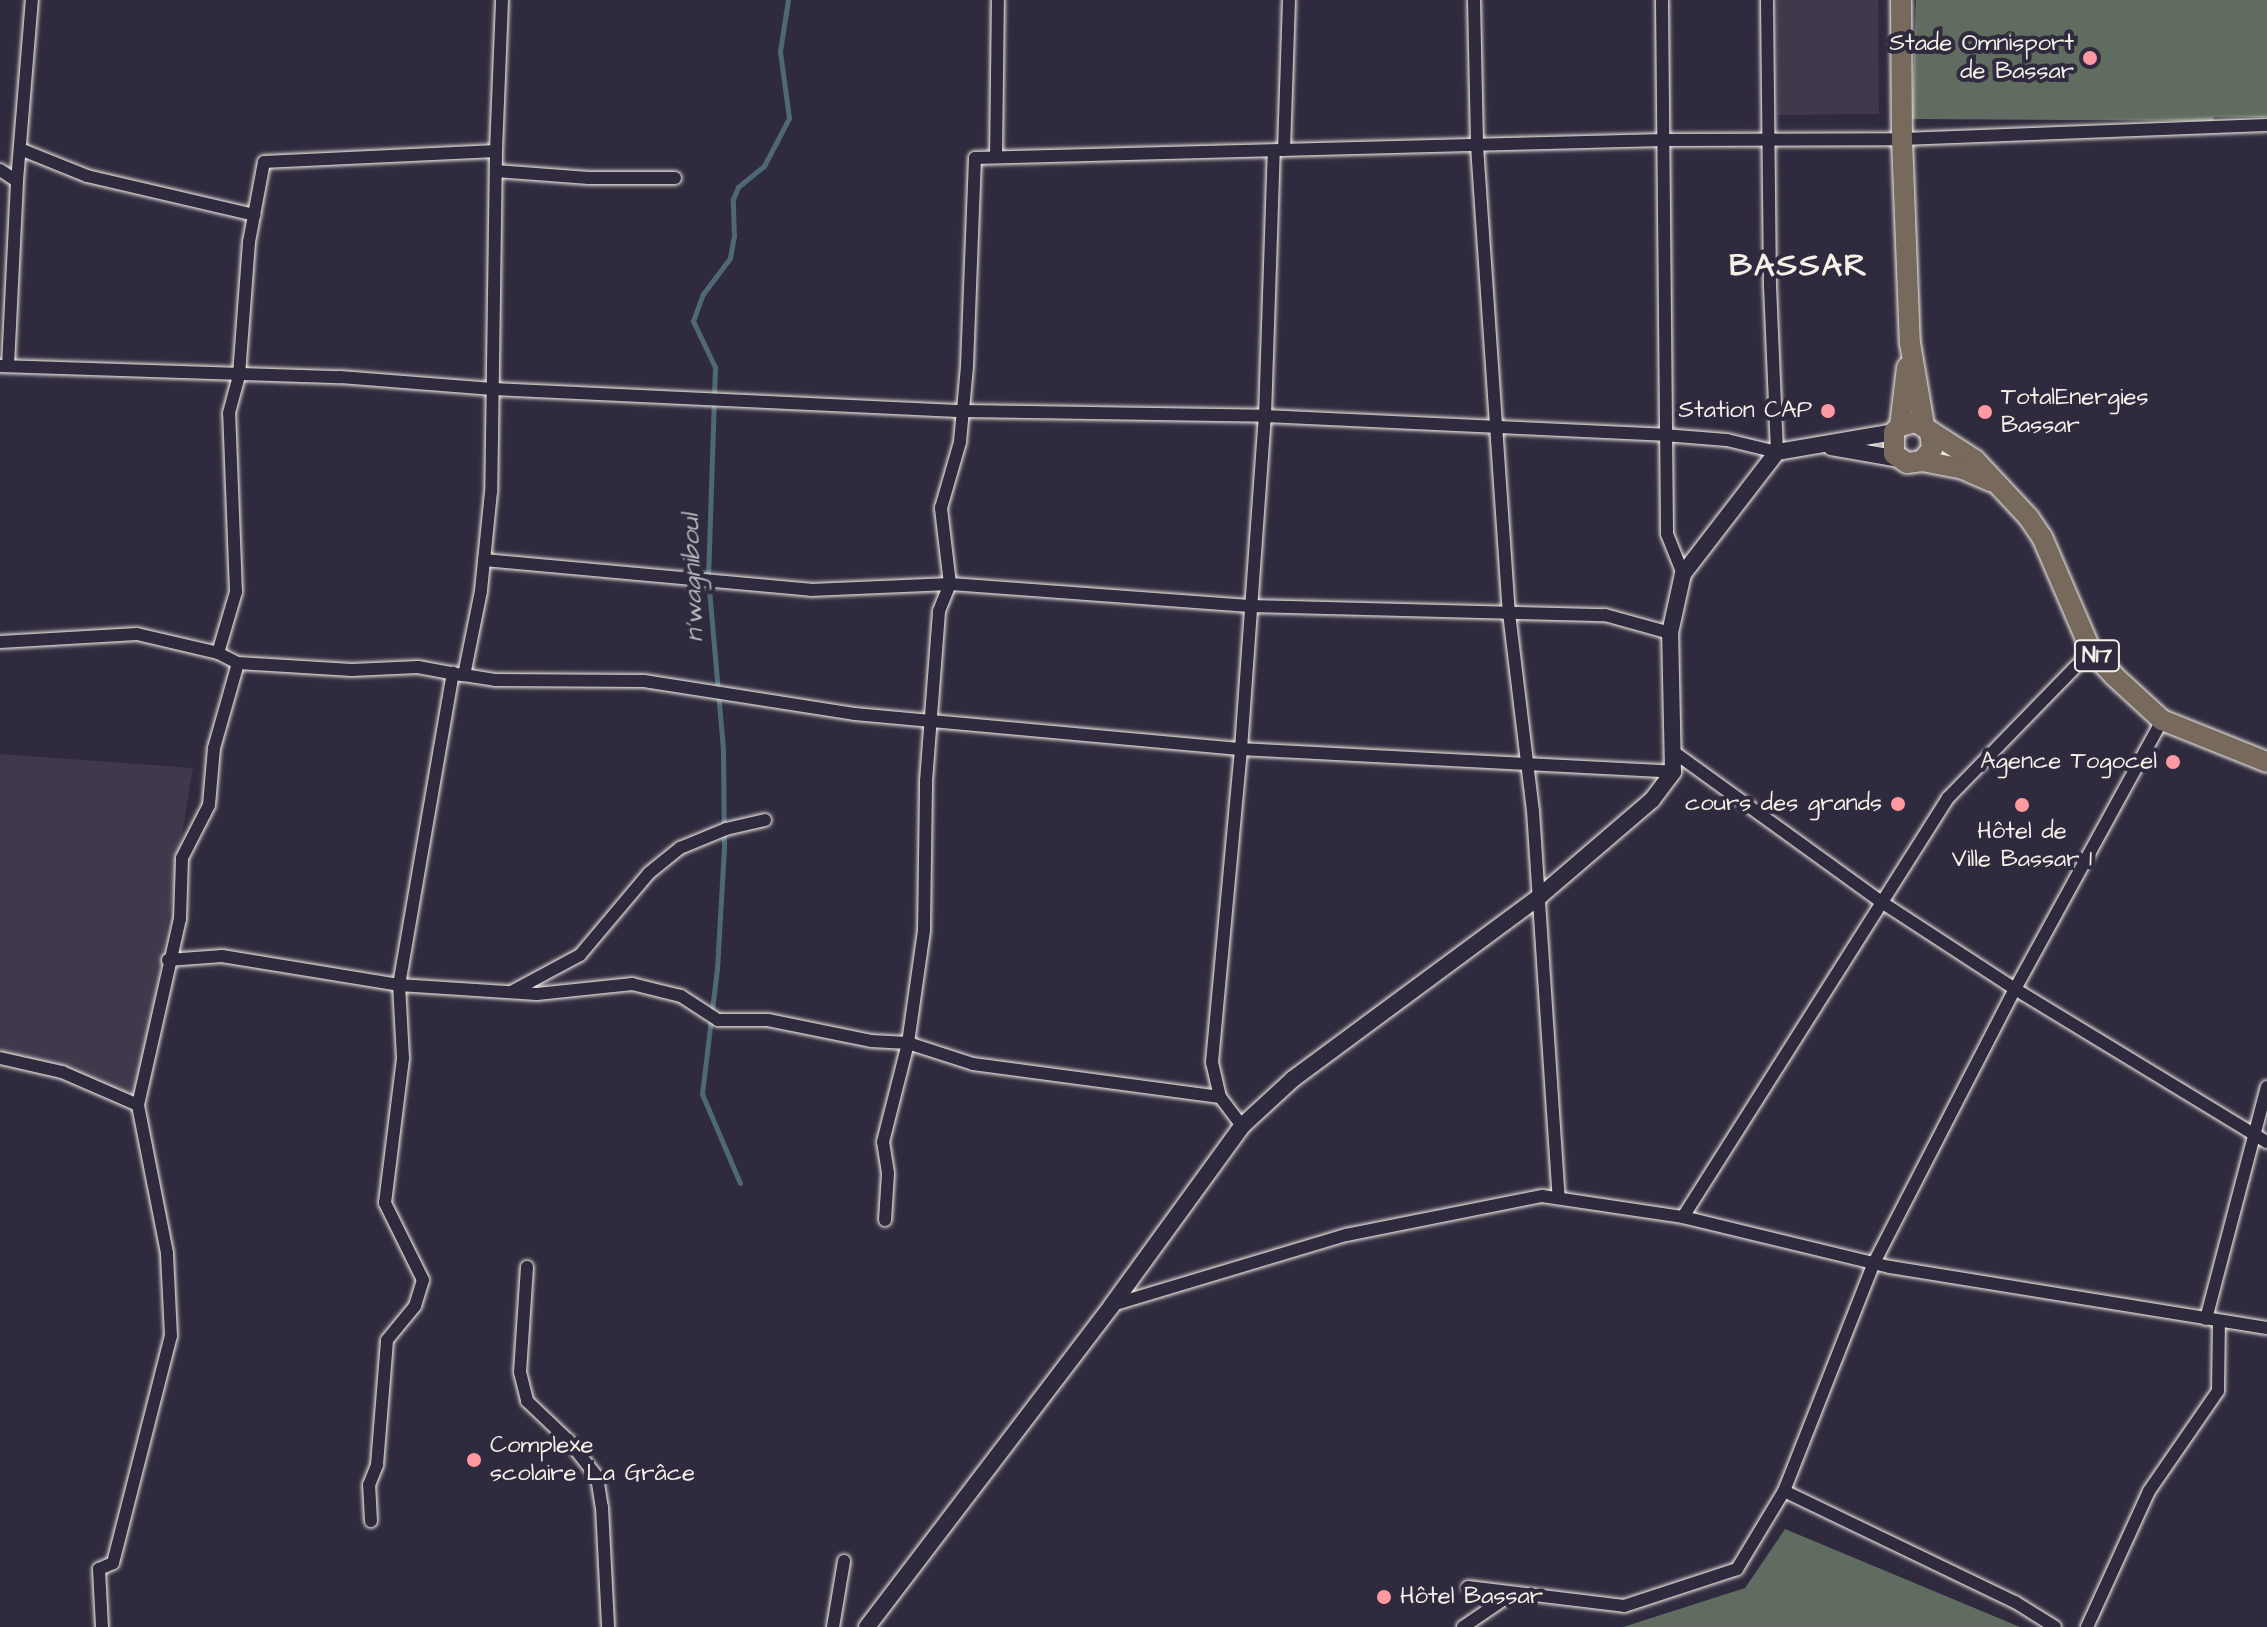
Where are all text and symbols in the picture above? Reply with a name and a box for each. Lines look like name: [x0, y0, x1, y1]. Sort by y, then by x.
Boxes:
place label: Stade Omnisport de Bassar: [1890, 30, 2074, 86]
marker: Stade Omnisport de Bassar: [2081, 49, 2099, 67]
district label: BASSAR: [1729, 247, 1869, 285]
place label: TotalEnergies Bassar: [2001, 384, 2149, 440]
place label: Station CAP: [1679, 397, 1812, 425]
marker: Station CAP: [1819, 402, 1837, 420]
marker: TotalEnergies Bassar: [1976, 403, 1994, 421]
water label: n'wagniboul: [675, 513, 711, 643]
road number: N17: [2073, 638, 2121, 674]
place label: Agence Togocel: [1980, 748, 2157, 776]
marker: Agence Togocel: [2164, 753, 2182, 771]
place label: cours des grands: [1685, 790, 1882, 818]
marker: cours des grands: [1889, 795, 1907, 813]
marker: Hôtel de Ville Bassar 1: [2013, 796, 2031, 814]
place label: Hôtel de Ville Bassar 1: [1952, 818, 2092, 874]
place label: Complexe scolaire La Grâce: [490, 1432, 695, 1488]
marker: Complexe scolaire La Grâce: [465, 1451, 483, 1469]
place label: Hôtel Bassar: [1400, 1583, 1543, 1611]
marker: Hôtel Bassar: [1375, 1588, 1393, 1606]

